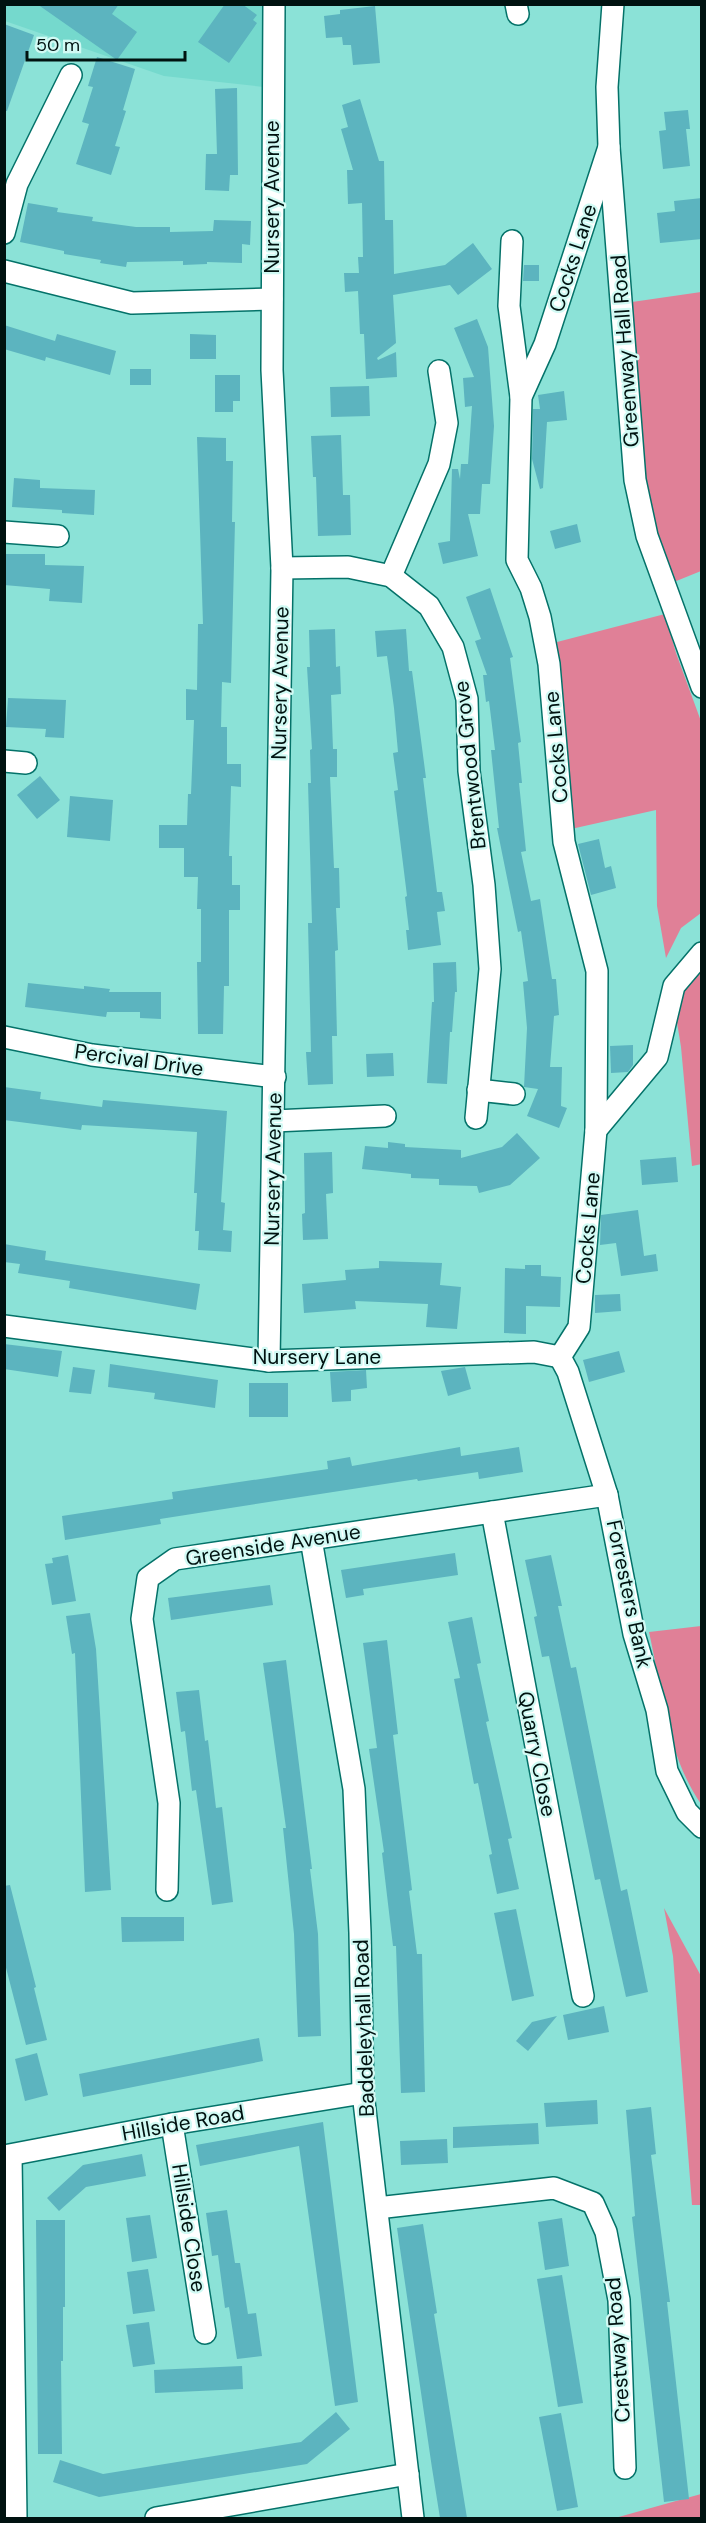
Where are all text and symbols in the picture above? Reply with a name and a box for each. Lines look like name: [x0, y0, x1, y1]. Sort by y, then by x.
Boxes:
scale bar: [27, 24, 184, 62]
text: 50 m: [36, 33, 80, 57]
street label: Nursery Avenue: [258, 120, 286, 274]
street label: Cocks Lane: [542, 200, 604, 316]
street label: Greenway Hall Road: [604, 254, 646, 448]
street label: Nursery Avenue: [265, 606, 295, 760]
street label: Brentwood Grove: [447, 679, 493, 851]
street label: Cocks Lane: [537, 690, 575, 804]
street label: Percival Drive: [73, 1037, 205, 1083]
street label: Nursery Avenue: [258, 1092, 288, 1246]
street label: Cocks Lane: [569, 1171, 607, 1285]
street label: Nursery Lane: [253, 1343, 381, 1371]
street label: Greenside Avenue: [183, 1517, 363, 1573]
street label: Forresters Bank: [600, 1517, 658, 1671]
street label: Quarry Close: [511, 1689, 563, 1819]
street label: Baddeleyhall Road: [347, 1939, 381, 2117]
street label: Hillside Road: [120, 2098, 246, 2148]
street label: Hillside Close: [165, 2162, 213, 2294]
street label: Crestway Road: [599, 2276, 637, 2424]

